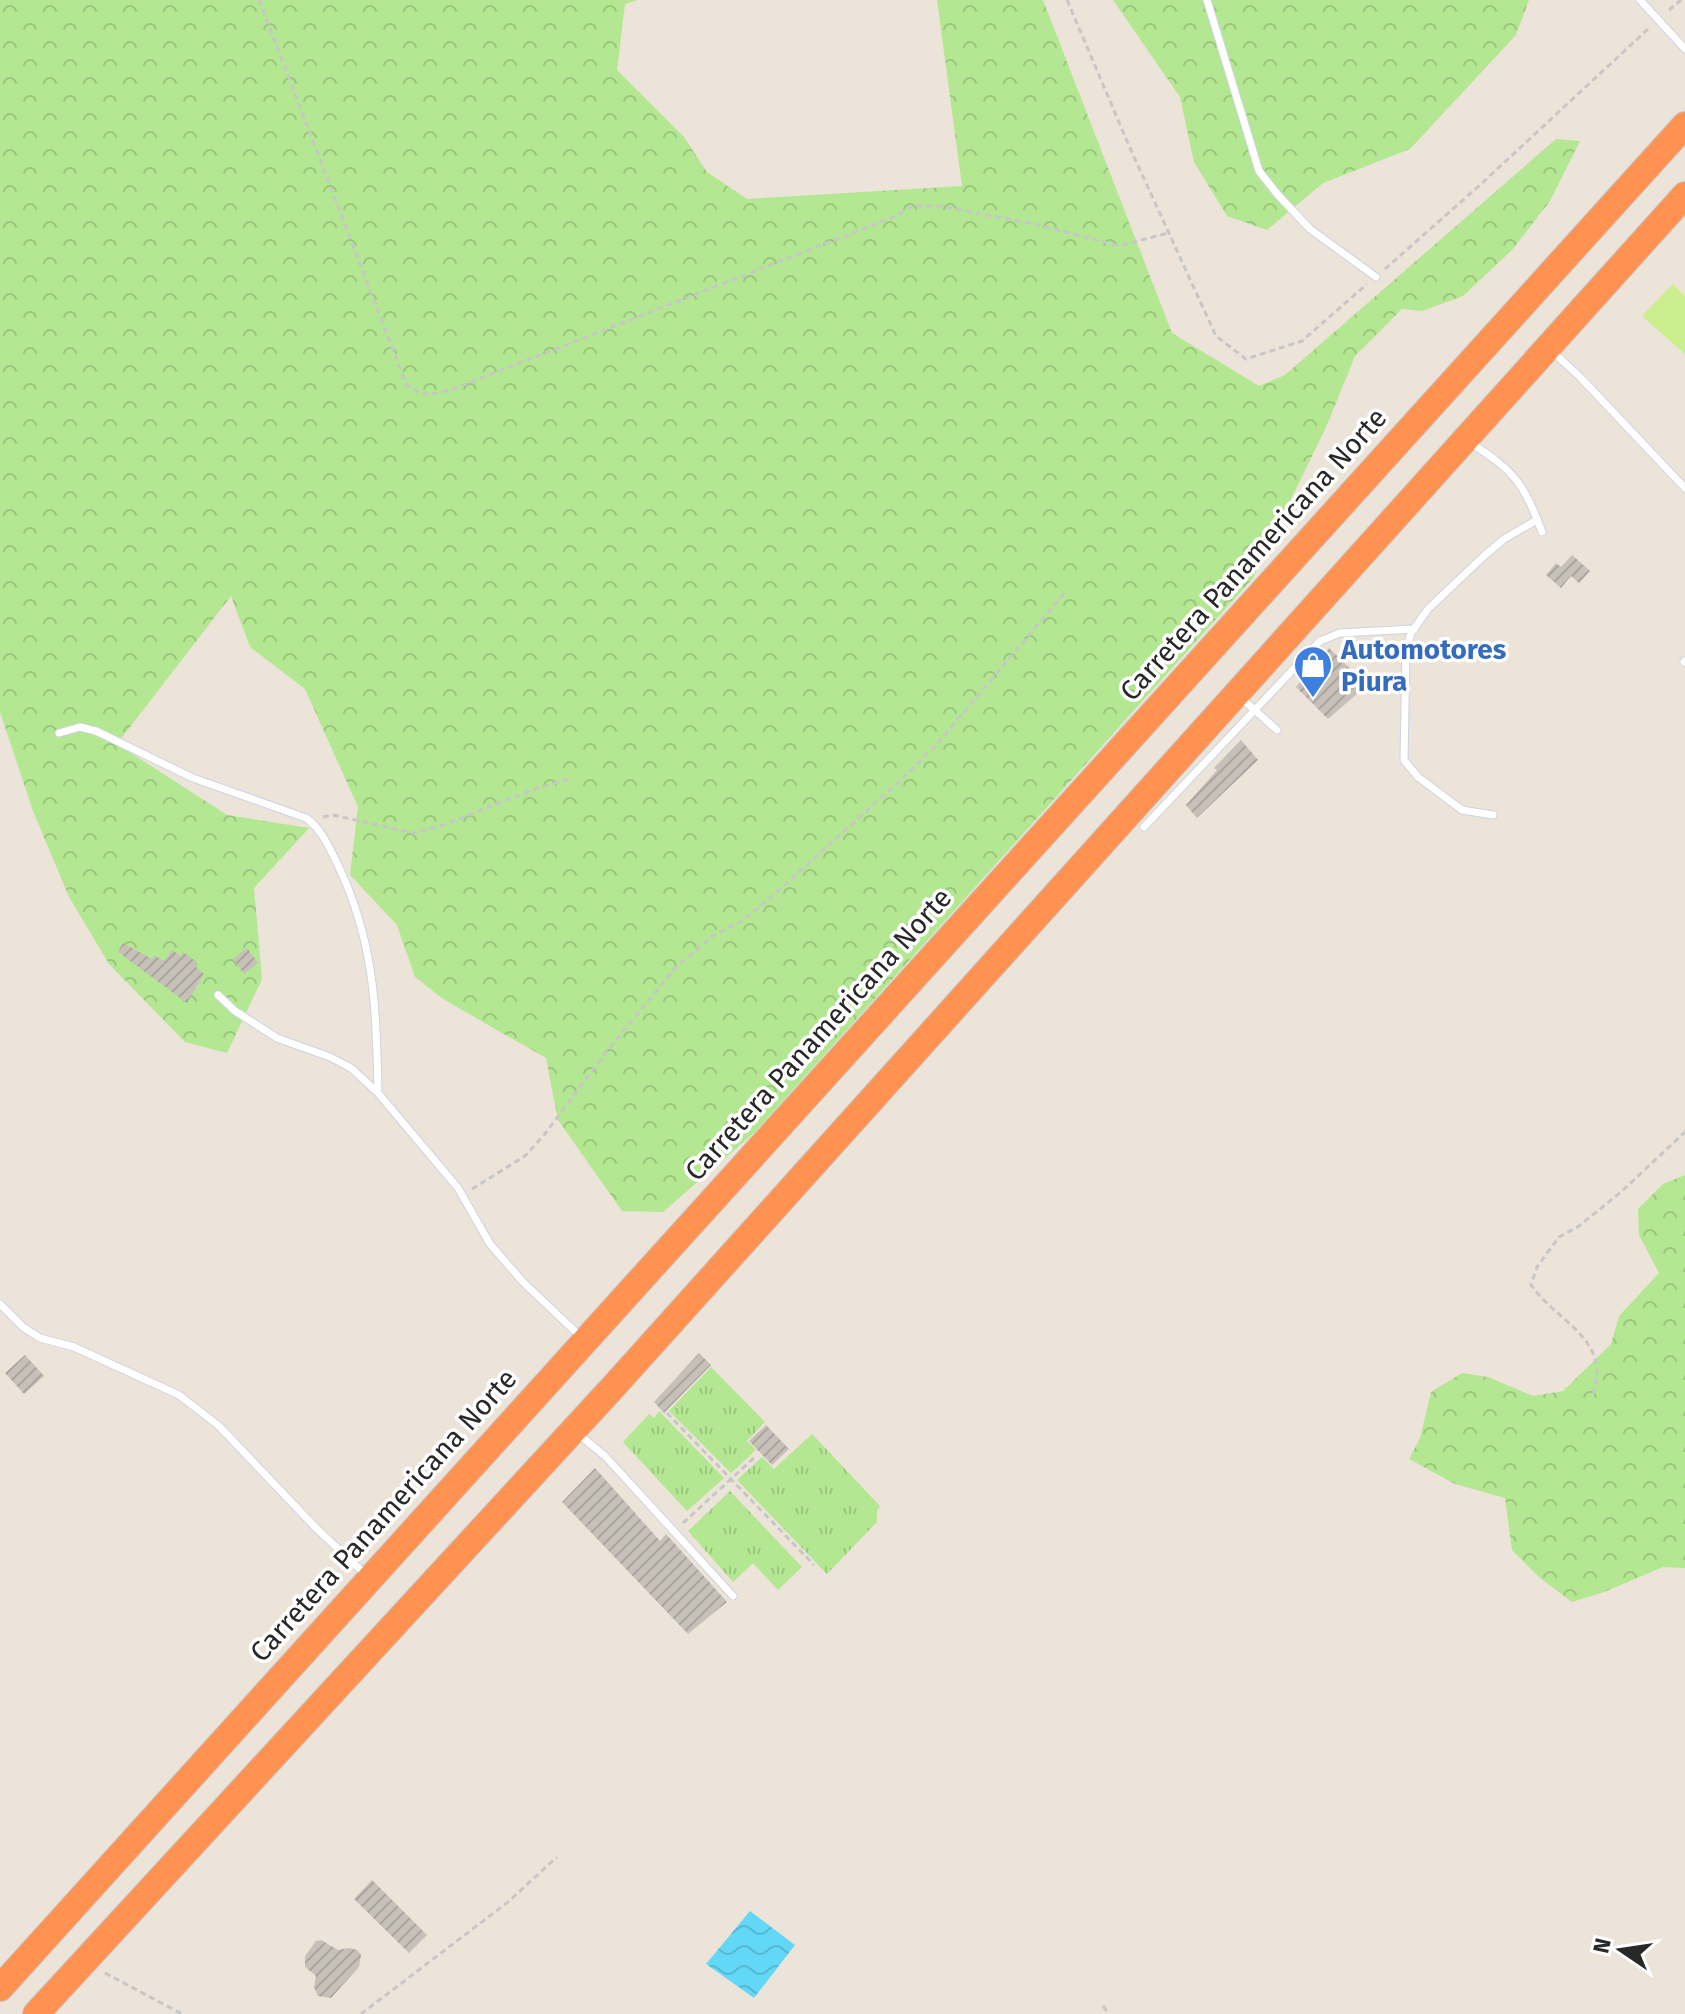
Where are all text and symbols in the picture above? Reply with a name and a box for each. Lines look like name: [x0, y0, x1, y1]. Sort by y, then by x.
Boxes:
street label: Carretera Panamericana Norte: [1113, 401, 1394, 707]
place label: Automotores Piura: [1340, 633, 1506, 698]
shop icon: Automotores Piura: [1292, 644, 1334, 699]
street label: Carretera Panamericana Norte: [678, 881, 959, 1187]
street label: Carretera Panamericana Norte: [243, 1362, 524, 1668]
north arrow: [1581, 1910, 1661, 1990]
text: N: [1587, 1935, 1617, 1956]

